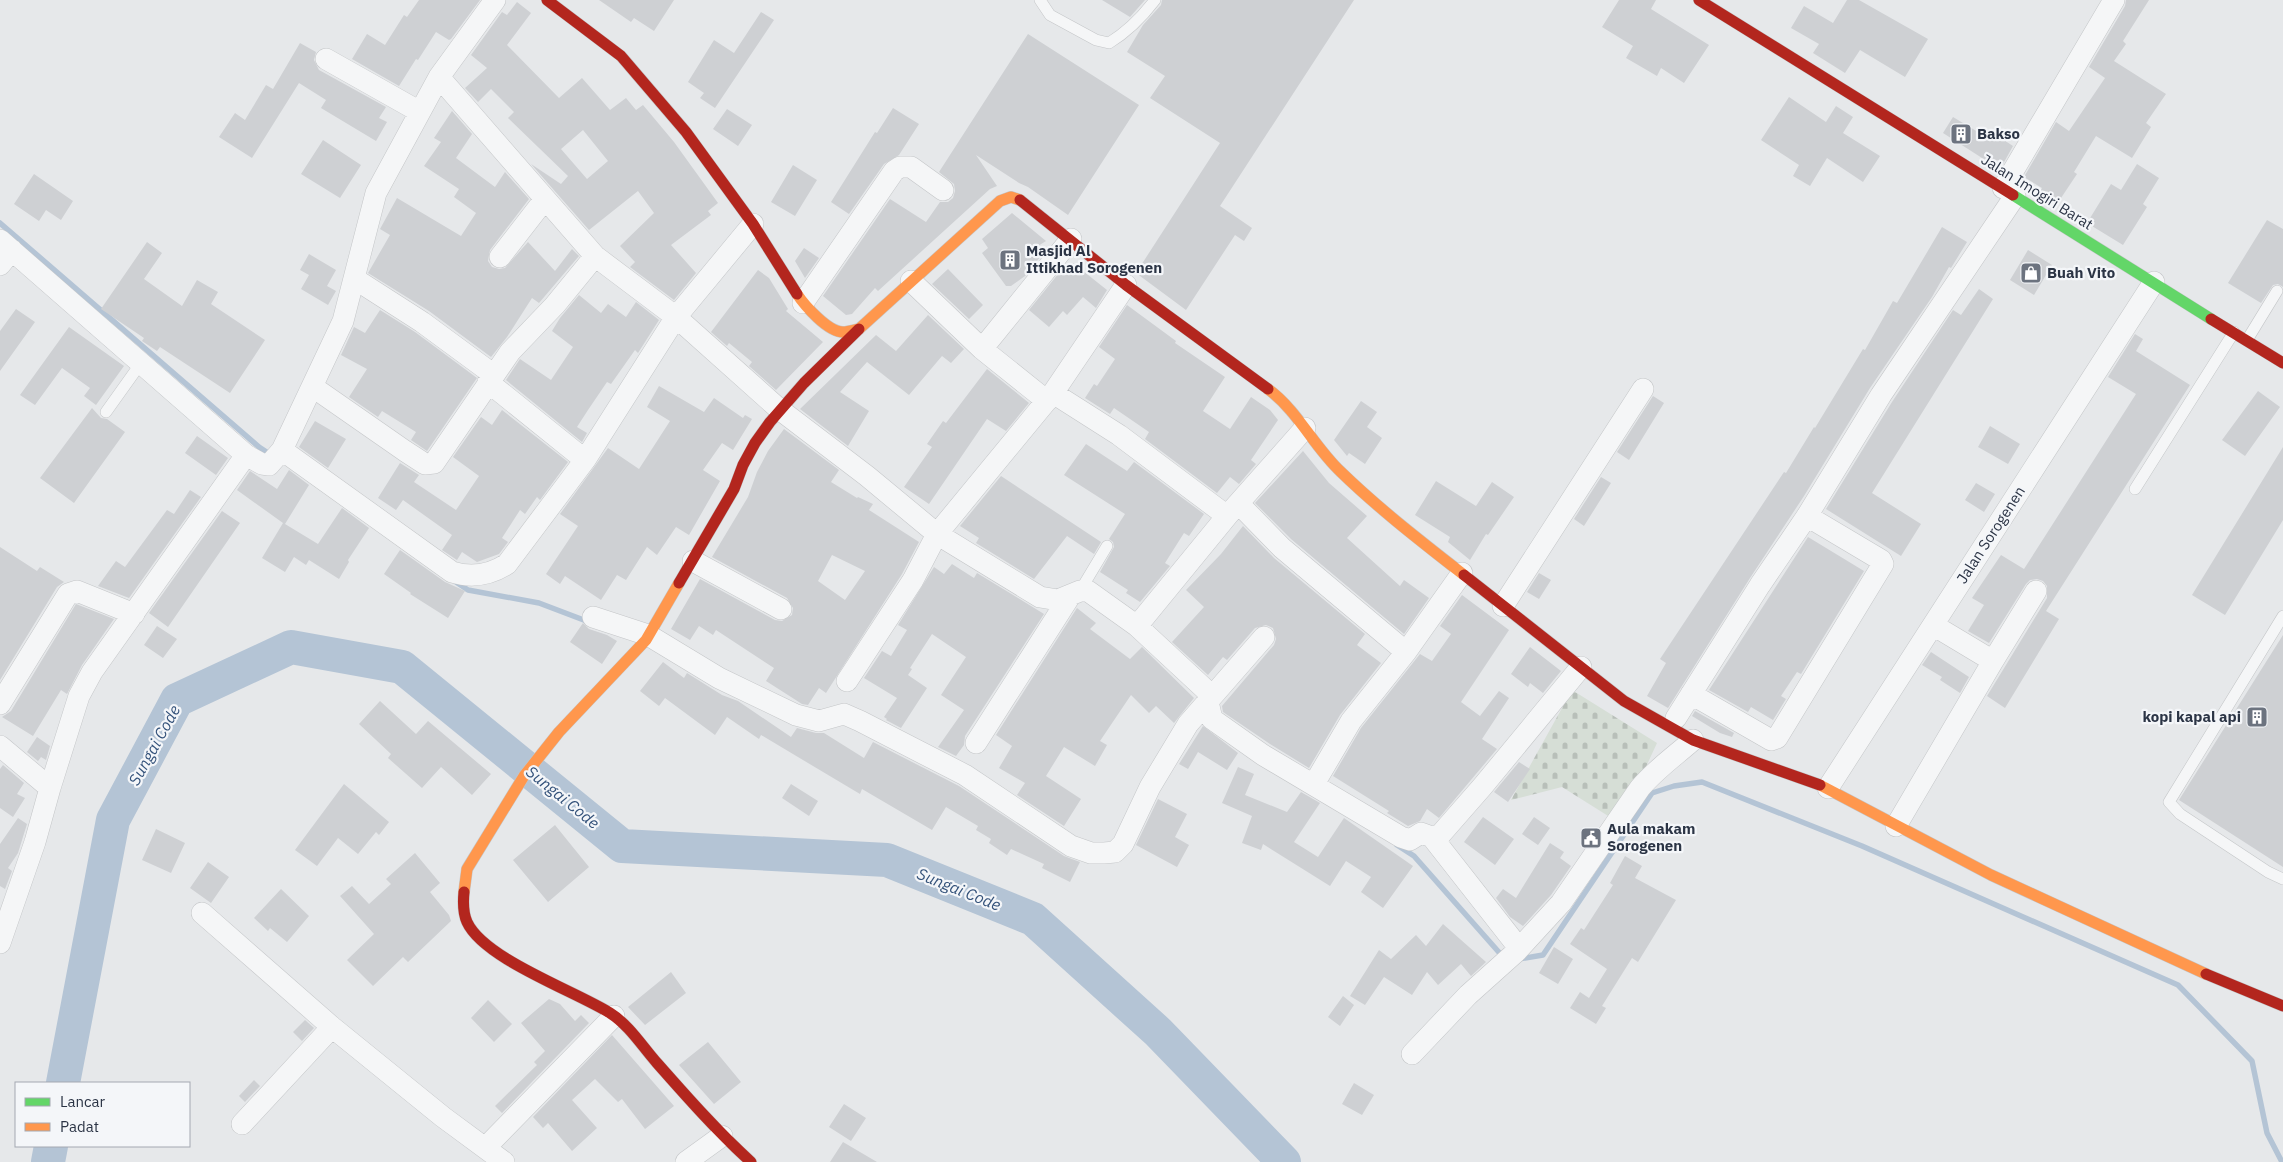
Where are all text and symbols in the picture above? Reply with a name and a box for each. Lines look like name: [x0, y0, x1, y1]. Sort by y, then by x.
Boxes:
building icon: Bakso: [1949, 122, 1973, 146]
place label: Bakso: [1977, 124, 2020, 143]
street label: Jalan Imogiri Barat: [1978, 150, 2097, 234]
place label: Masjid Al Ittikhad Sorogenen: [1026, 241, 1162, 277]
building icon: Masjid Al Ittikhad Sorogenen: [998, 248, 1022, 272]
shop icon: Buah Vito: [2019, 261, 2043, 285]
place label: Buah Vito: [2047, 263, 2115, 282]
street label: Jalan Sorogenen: [1952, 483, 2029, 587]
water label: Sungai Code: [124, 701, 184, 789]
building icon: kopi kapal api: [2245, 705, 2269, 729]
place label: kopi kapal api: [2142, 707, 2241, 726]
water label: Sungai Code: [522, 761, 604, 833]
place label: Aula makam Sorogenen: [1607, 819, 1695, 855]
public building icon: Aula makam Sorogenen: [1579, 826, 1603, 850]
water label: Sungai Code: [914, 863, 1004, 915]
legend: [15, 1082, 190, 1147]
text: Lancar: [60, 1092, 106, 1111]
text: Padat: [60, 1117, 99, 1136]

